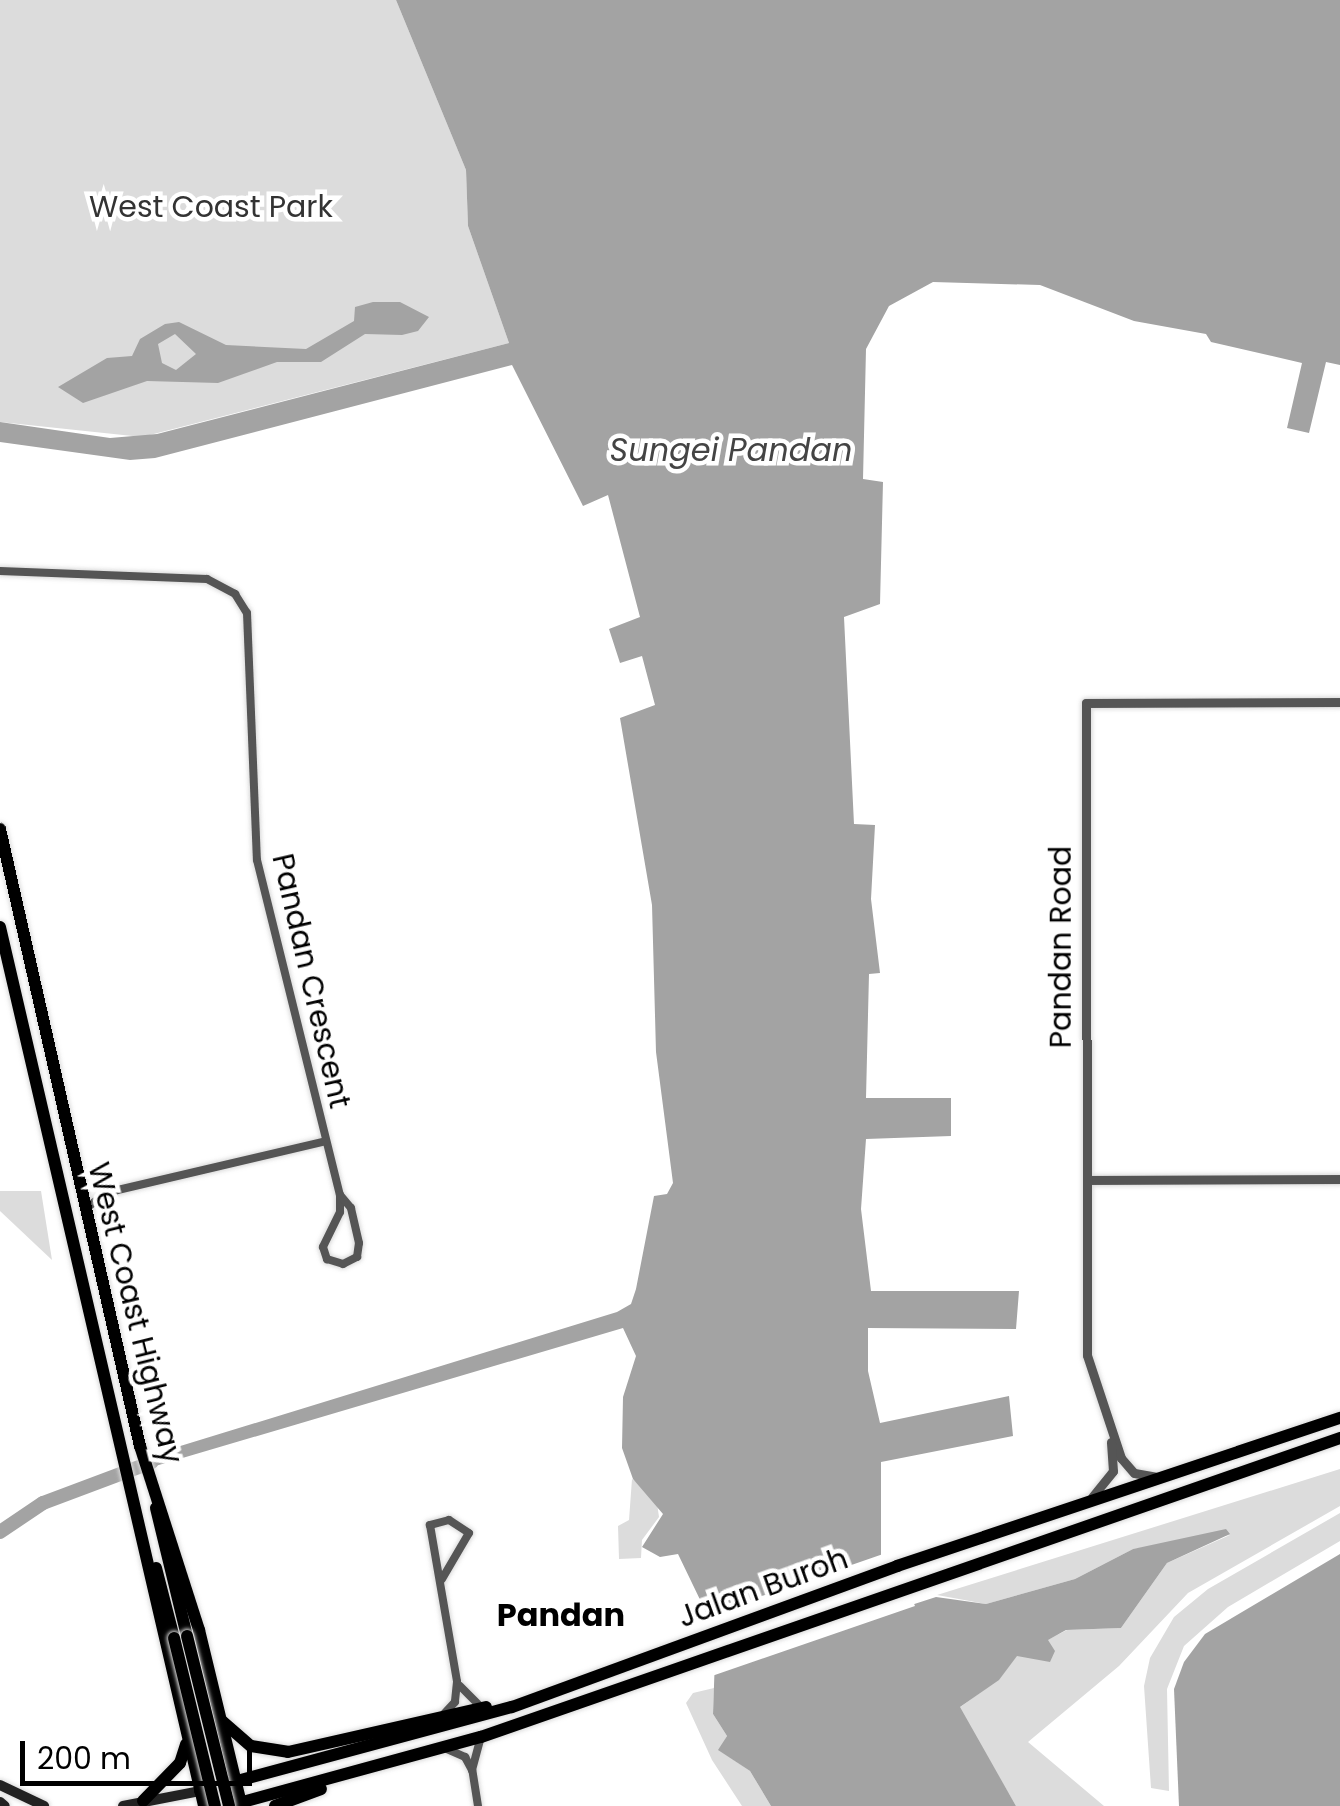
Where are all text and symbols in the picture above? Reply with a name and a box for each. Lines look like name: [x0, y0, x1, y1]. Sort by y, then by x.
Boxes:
park label: West Coast Park: [89, 189, 333, 225]
water label: Sungei Pandan: [610, 431, 852, 469]
street label: Pandan Road: [1043, 846, 1079, 1048]
street label: Pandan Crescent: [264, 850, 358, 1112]
street label: West Coast Highway: [80, 1159, 190, 1467]
street label: Jalan Buroh: [673, 1541, 853, 1635]
district label: Pandan: [497, 1596, 625, 1634]
scale bar: [25, 1721, 258, 1783]
text: 200 m: [37, 1737, 131, 1780]

